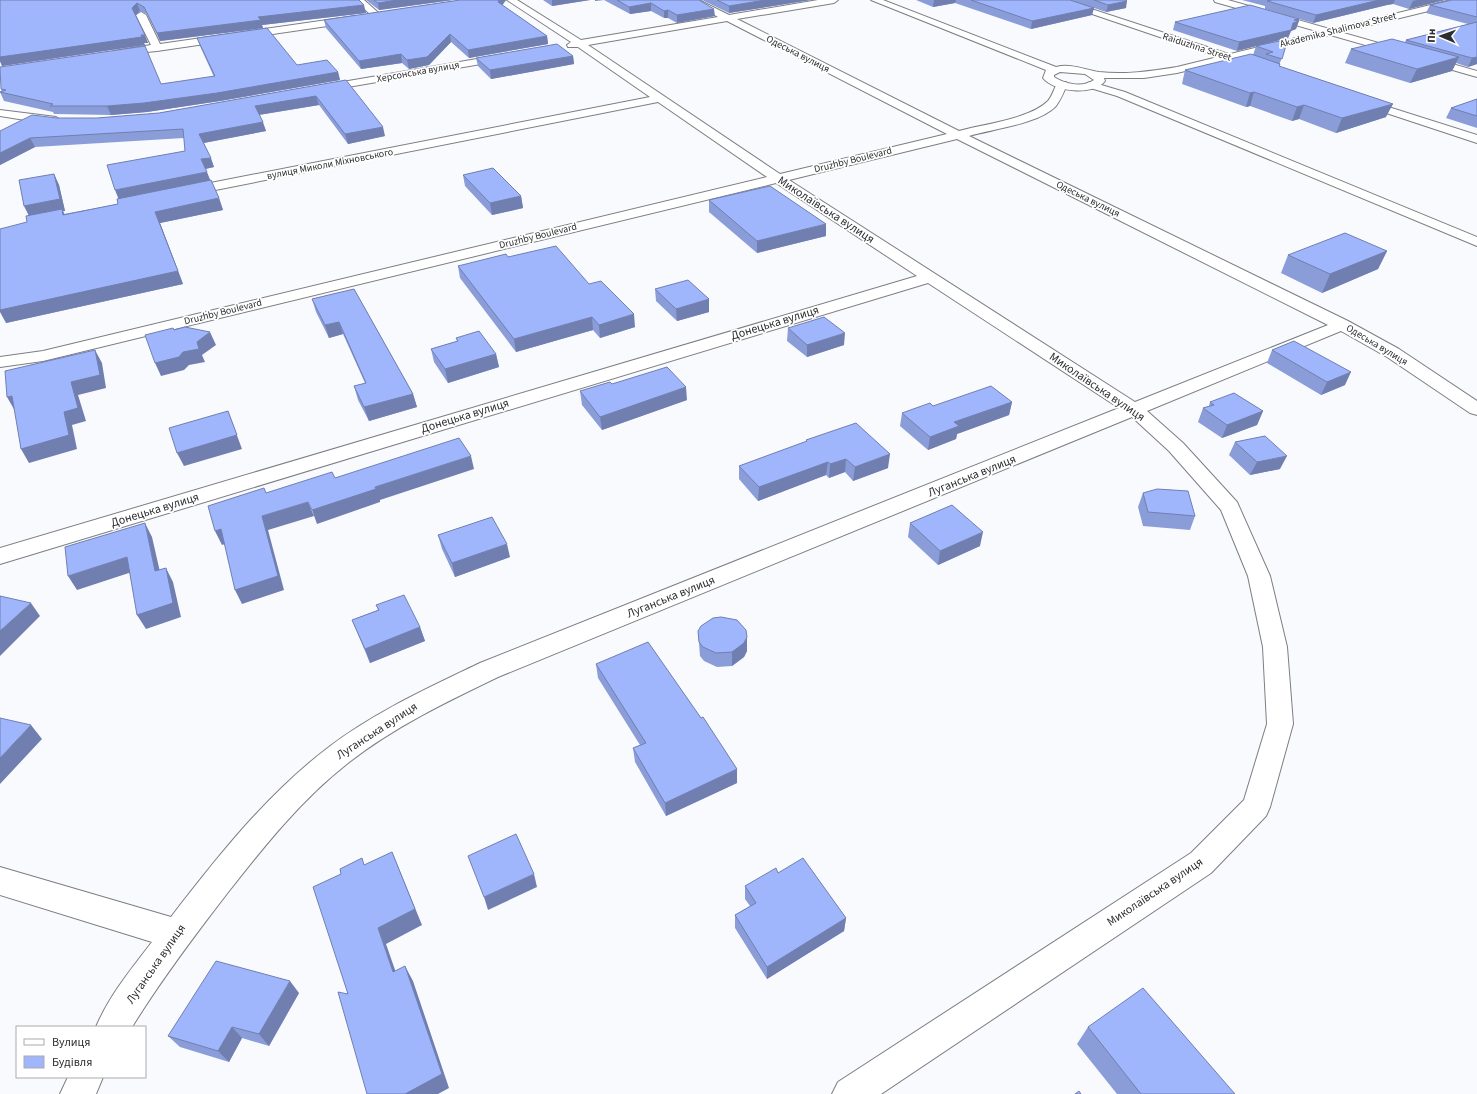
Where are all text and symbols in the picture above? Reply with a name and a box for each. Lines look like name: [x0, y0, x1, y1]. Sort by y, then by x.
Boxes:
street label: Akademika Shalimova Street: [1278, 9, 1398, 51]
north arrow: [1421, 16, 1461, 56]
street label: Raiduzhna Street: [1161, 29, 1234, 65]
text: Пн: [1424, 29, 1439, 43]
street label: Одеська вулиця: [764, 32, 832, 76]
street label: Херсонська вулиця: [376, 58, 460, 86]
street label: Druzhby Boulevard: [813, 144, 893, 176]
street label: вулиця Миколи Міхновського: [266, 145, 394, 183]
street label: Миколаївська вулиця: [774, 172, 878, 248]
street label: Одеська вулиця: [1054, 177, 1122, 221]
street label: Druzhby Boulevard: [498, 220, 578, 252]
street label: Druzhby Boulevard: [183, 296, 263, 328]
street label: Донецька вулиця: [729, 302, 821, 344]
street label: Одеська вулиця: [1344, 321, 1410, 369]
street label: Миколаївська вулиця: [1046, 349, 1148, 425]
street label: Донецька вулиця: [419, 395, 511, 437]
street label: Луганська вулиця: [925, 451, 1019, 501]
street label: Донецька вулиця: [109, 489, 201, 531]
street label: Луганська вулиця: [624, 572, 718, 622]
street label: Луганська вулиця: [333, 698, 421, 764]
street label: Миколаївська вулиця: [1104, 854, 1206, 930]
street label: Луганська вулиця: [122, 921, 190, 1007]
legend: [16, 1026, 146, 1078]
text: Вулиця: [52, 1034, 90, 1051]
text: Будівля: [52, 1054, 92, 1071]

